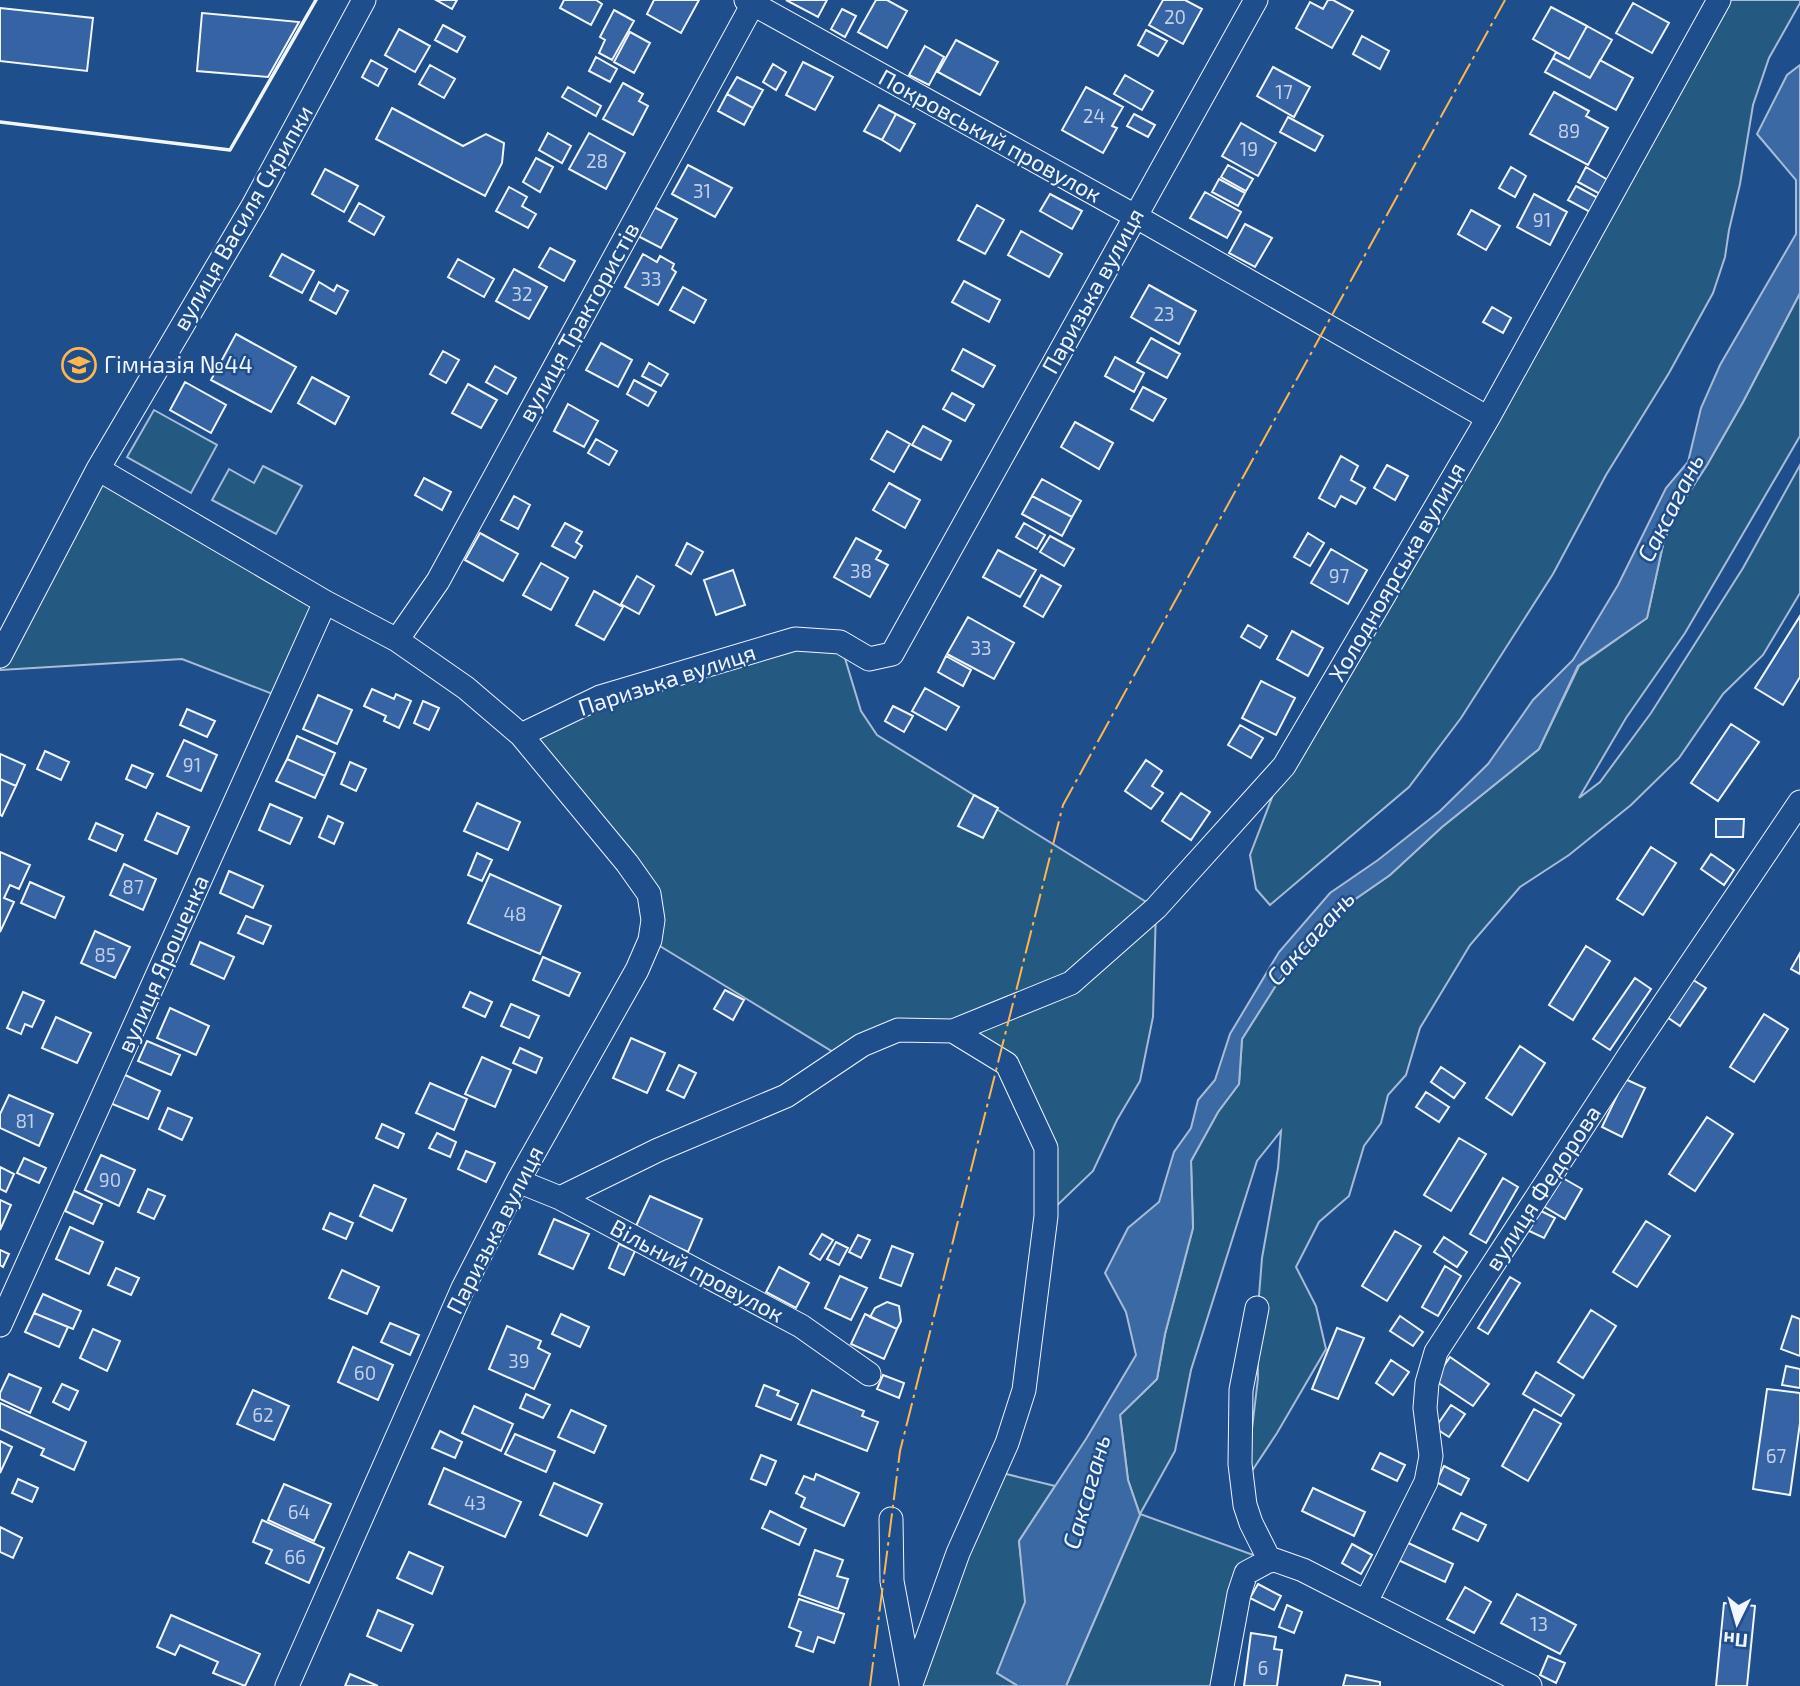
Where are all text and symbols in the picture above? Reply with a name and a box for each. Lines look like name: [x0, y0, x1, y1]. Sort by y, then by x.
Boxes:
house number: 20: [1164, 5, 1186, 28]
street label: Покровський провулок: [874, 62, 1107, 209]
house number: 17: [1275, 80, 1293, 103]
street label: вулиця Василя Скрипки: [166, 100, 319, 336]
house number: 24: [1083, 104, 1105, 127]
house number: 89: [1558, 119, 1580, 142]
house number: 19: [1240, 137, 1258, 160]
house number: 28: [586, 149, 608, 172]
house number: 31: [693, 179, 711, 202]
street label: Паризька вулиця: [1035, 203, 1150, 379]
house number: 91: [1533, 208, 1551, 231]
street label: вулиця Трактористів: [512, 217, 646, 427]
house number: 33: [640, 267, 662, 290]
house number: 32: [511, 282, 533, 305]
house number: 23: [1153, 302, 1175, 325]
school or university icon: Гімназія №44: [60, 346, 98, 384]
place label: Гімназія №44: [104, 350, 253, 378]
water label: Саксагань: [1630, 448, 1709, 566]
street label: Холодноярська вулиця: [1322, 457, 1471, 687]
house number: 38: [850, 559, 872, 582]
house number: 97: [1329, 564, 1350, 587]
house number: 33: [970, 636, 992, 659]
street label: Паризька вулиця: [574, 637, 759, 722]
house number: 91: [183, 753, 201, 776]
street label: вулиця Ярошенка: [110, 870, 215, 1057]
house number: 87: [122, 875, 144, 898]
water label: Саксагань: [1260, 884, 1360, 990]
house number: 48: [503, 902, 527, 925]
house number: 85: [94, 943, 116, 966]
street label: вулиця Федорова: [1478, 1100, 1607, 1276]
house number: 81: [15, 1109, 35, 1132]
street label: Паризька вулиця: [440, 1141, 549, 1319]
house number: 90: [99, 1168, 121, 1191]
street label: Вільний провулок: [605, 1213, 789, 1329]
house number: 39: [508, 1349, 530, 1372]
house number: 60: [354, 1361, 376, 1384]
house number: 62: [252, 1403, 274, 1426]
water label: Саксагань: [1055, 1431, 1116, 1552]
house number: 67: [1766, 1444, 1787, 1467]
house number: 43: [464, 1491, 486, 1514]
house number: 64: [288, 1500, 310, 1523]
house number: 66: [284, 1545, 306, 1568]
north arrow: [1702, 1588, 1772, 1658]
house number: 13: [1530, 1612, 1548, 1635]
text: Пн: [1722, 1628, 1749, 1653]
house number: 6: [1258, 1656, 1268, 1679]

